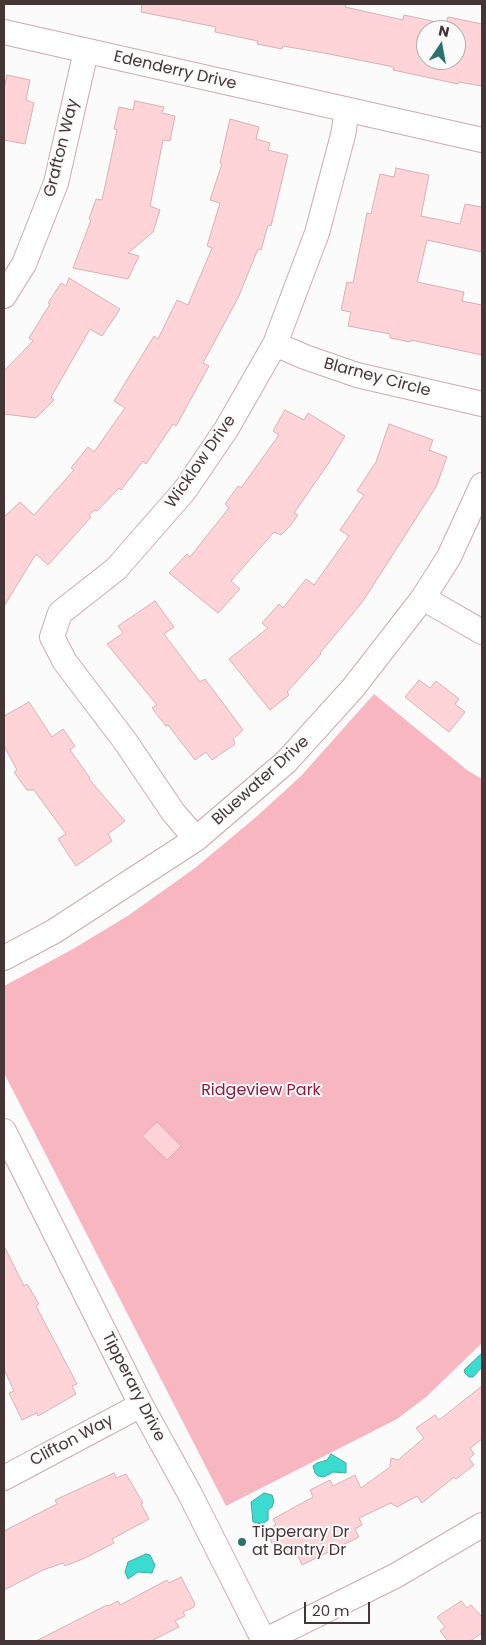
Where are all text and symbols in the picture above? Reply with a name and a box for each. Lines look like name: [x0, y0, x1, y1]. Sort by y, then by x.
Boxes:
north arrow: [416, 20, 466, 70]
text: N: [437, 20, 451, 42]
street label: Edenderry Drive: [112, 48, 238, 94]
street label: Grafton Way: [41, 97, 83, 199]
street label: Blarney Circle: [321, 355, 433, 401]
street label: Wicklow Drive: [162, 412, 240, 512]
street label: Bluewater Drive: [209, 732, 313, 830]
park label: Ridgeview Park: [201, 1081, 321, 1101]
street label: Tipperary Drive: [97, 1329, 169, 1445]
street label: Clifton Way: [27, 1411, 117, 1471]
place label: Tipperary Dr at Bantry Dr: [252, 1523, 349, 1561]
marker: Tipperary Dr at Bantry Dr: [236, 1536, 248, 1548]
scale bar: [306, 1592, 372, 1624]
text: 20 m: [312, 1600, 350, 1621]

